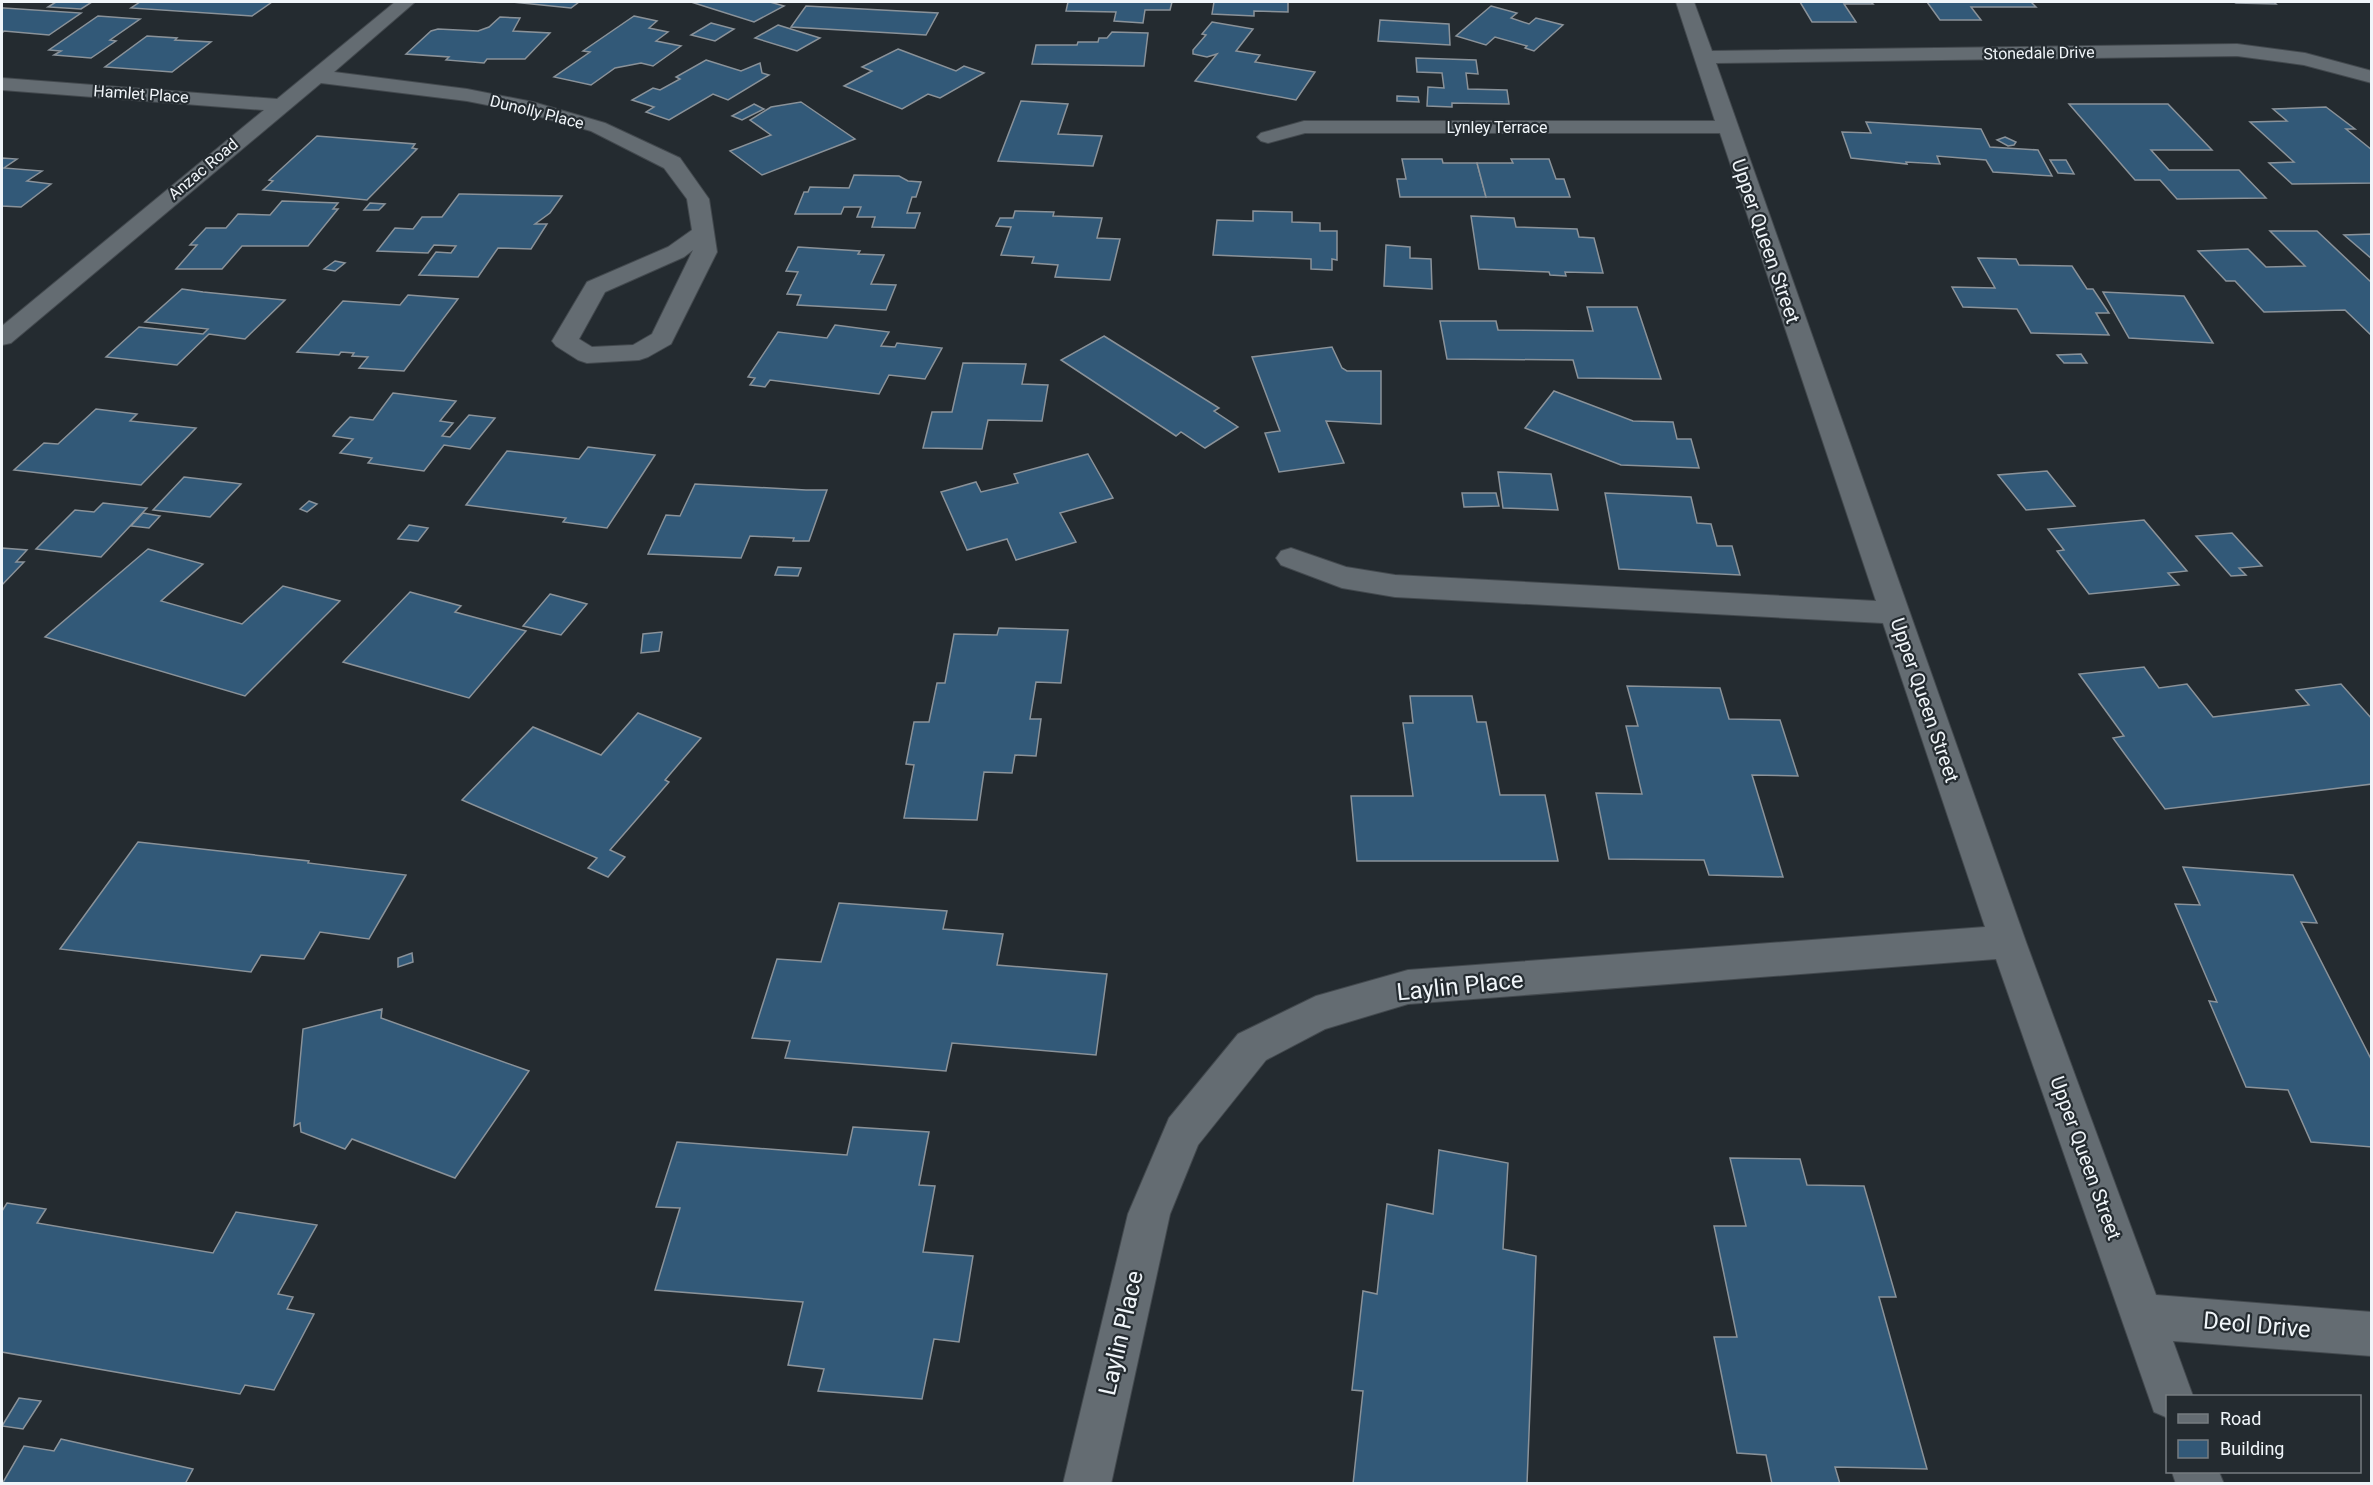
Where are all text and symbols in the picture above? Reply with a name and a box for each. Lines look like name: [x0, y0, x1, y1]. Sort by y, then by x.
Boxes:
street label: Stonedale Drive: [1983, 43, 2095, 63]
street label: Hamlet Place: [93, 81, 189, 107]
street label: Dunolly Place: [488, 91, 586, 133]
street label: Lynley Terrace: [1447, 118, 1547, 137]
street label: Anzac Road: [164, 134, 242, 204]
street label: Upper Queen Street: [1727, 156, 1805, 326]
street label: Upper Queen Street: [1886, 615, 1964, 785]
street label: Laylin Place: [1395, 965, 1525, 1007]
street label: Upper Queen Street: [2045, 1073, 2127, 1243]
street label: Laylin Place: [1093, 1268, 1149, 1398]
street label: Deol Drive: [2202, 1306, 2312, 1344]
legend: [2166, 1395, 2361, 1473]
text: Road: [2220, 1408, 2261, 1429]
text: Building: [2220, 1438, 2284, 1459]

